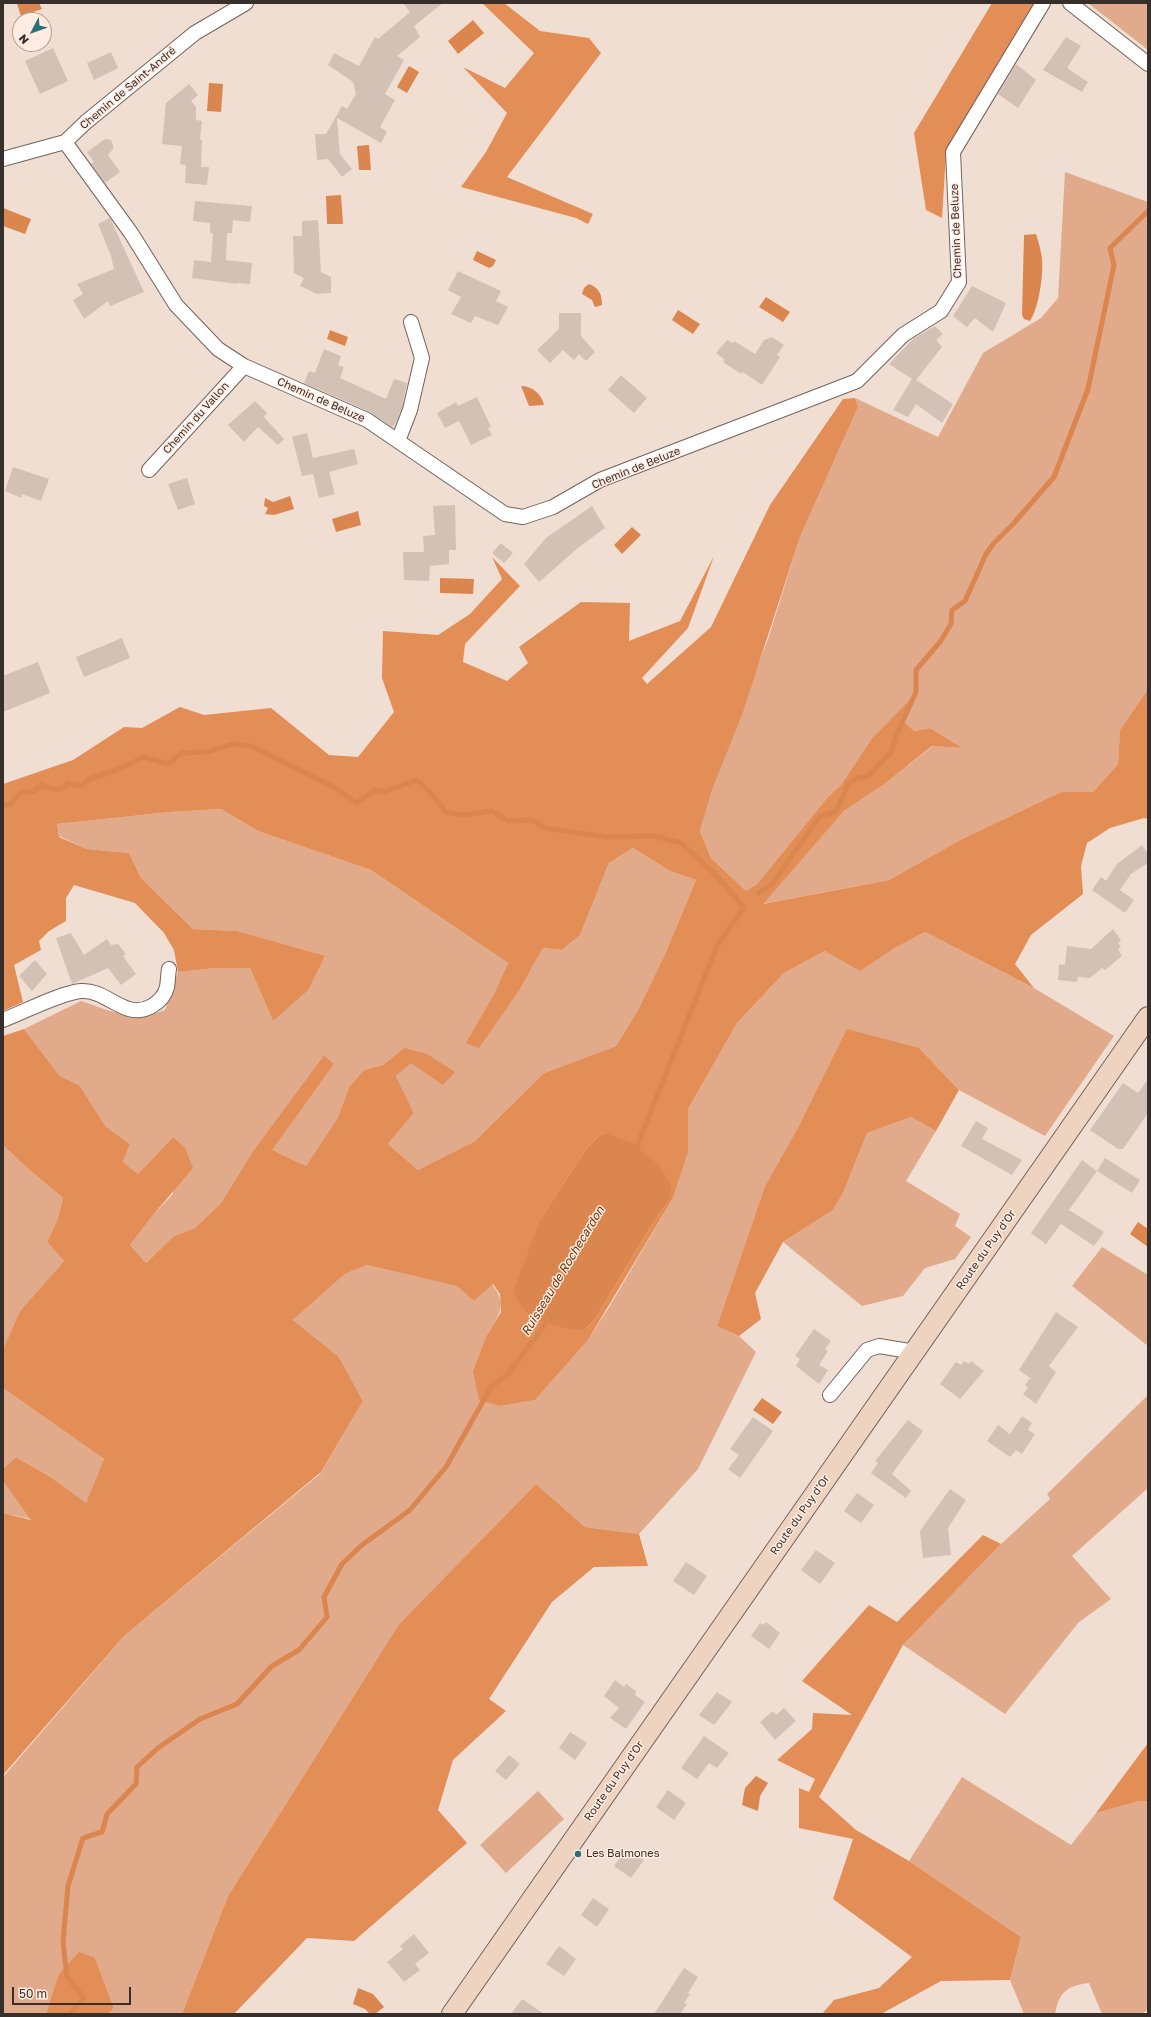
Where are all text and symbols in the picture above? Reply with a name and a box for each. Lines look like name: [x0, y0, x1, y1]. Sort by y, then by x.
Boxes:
north arrow: [12, 12, 52, 52]
text: N: [16, 32, 31, 47]
street label: Chemin de Saint-André: [77, 44, 179, 132]
street label: Chemin de Beluze: [948, 183, 964, 279]
street label: Chemin de Beluze: [275, 375, 367, 425]
street label: Chemin du Vallon: [160, 379, 232, 457]
street label: Chemin de Beluze: [590, 444, 682, 492]
water label: Ruisseau de Rochecardon: [519, 1204, 607, 1338]
street label: Route du Puy d'Or: [953, 1207, 1019, 1293]
street label: Route du Puy d'Or: [767, 1472, 833, 1558]
street label: Route du Puy d'Or: [581, 1738, 647, 1824]
place label: Les Balmones: [586, 1847, 660, 1861]
marker: Les Balmones: [573, 1849, 583, 1859]
scale bar: [14, 1979, 133, 2005]
text: 50 m: [19, 1986, 47, 2001]

